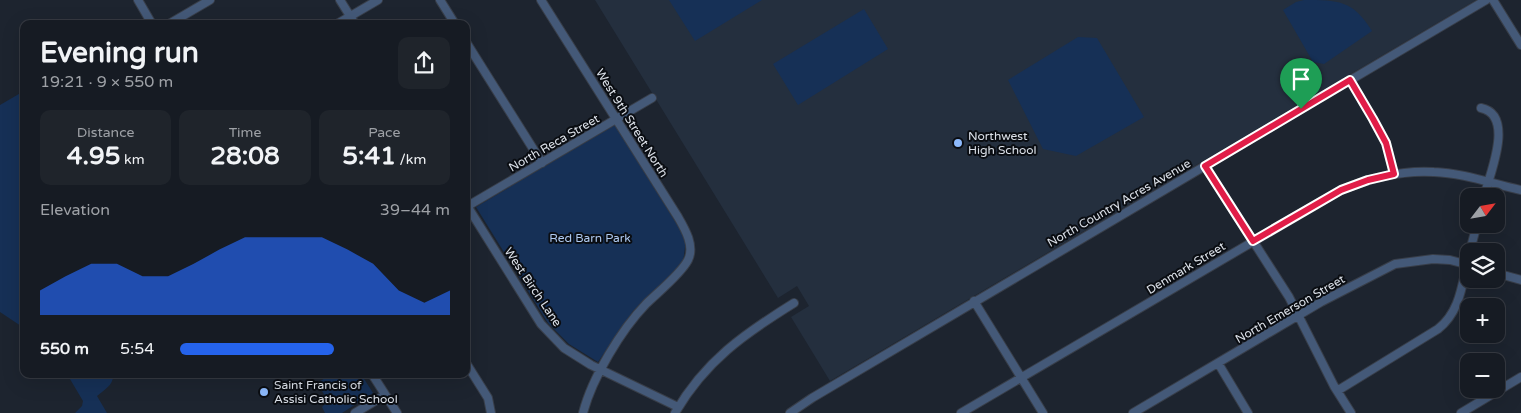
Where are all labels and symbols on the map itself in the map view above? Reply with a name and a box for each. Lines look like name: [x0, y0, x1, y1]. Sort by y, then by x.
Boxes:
pin: [1280, 58, 1322, 109]
street label: West 9th Street North: [593, 66, 671, 180]
street label: North Reca Street: [506, 111, 602, 175]
place label: Northwest High School: [968, 129, 1037, 157]
marker: Northwest High School: [952, 137, 964, 149]
street label: North Country Acres Avenue: [1045, 156, 1193, 250]
north arrow: [1460, 188, 1505, 232]
park label: Red Barn Park: [549, 231, 631, 245]
street label: Denmark Street: [1144, 239, 1228, 297]
street label: West Birch Lane: [501, 245, 565, 329]
street label: North Emerson Street: [1233, 272, 1348, 346]
place label: Saint Francis of Assisi Catholic School: [274, 378, 398, 406]
marker: Saint Francis of Assisi Catholic School: [258, 386, 270, 398]

